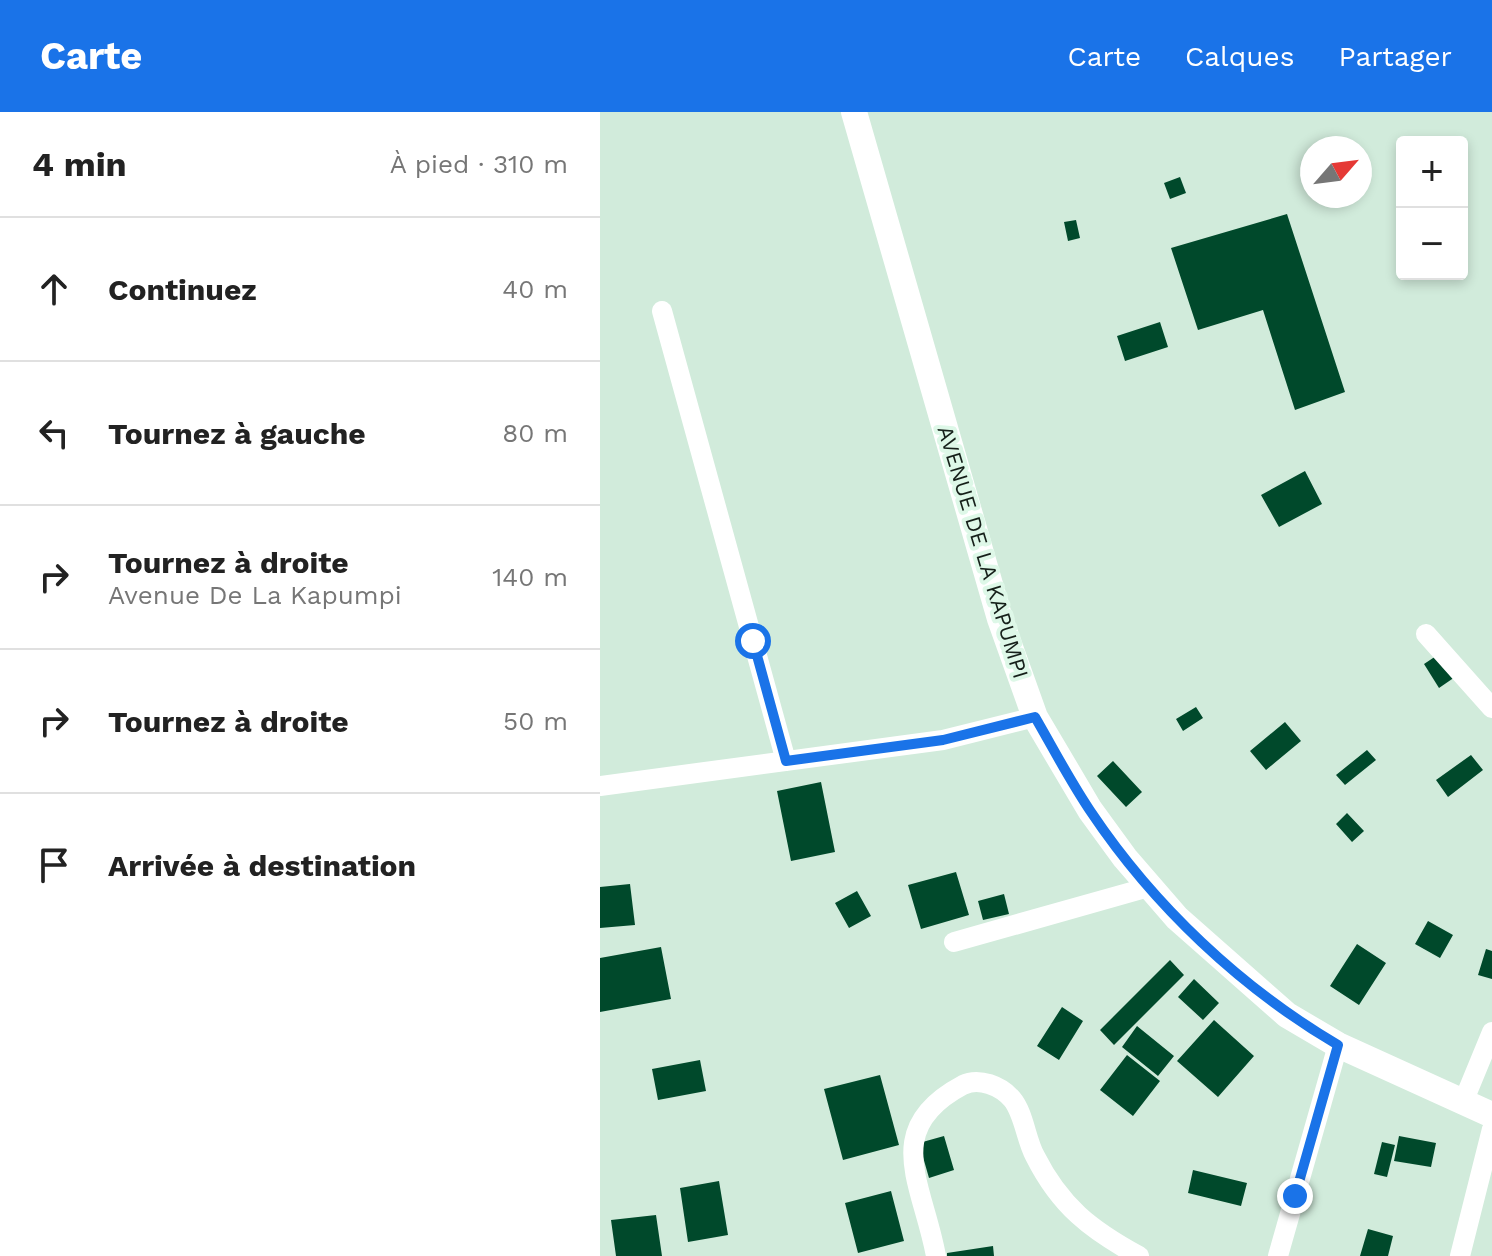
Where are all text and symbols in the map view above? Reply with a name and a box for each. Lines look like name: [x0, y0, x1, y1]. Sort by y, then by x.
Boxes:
text: Carte: [40, 34, 142, 78]
text: Carte: [1068, 40, 1141, 73]
text: Calques: [1185, 40, 1294, 73]
text: Partager: [1338, 40, 1452, 73]
north arrow: [1300, 136, 1372, 208]
map controls: [1396, 136, 1468, 280]
button: +: [1396, 136, 1468, 208]
text: 4 min: [32, 144, 127, 184]
text: À pied · 310 m: [390, 149, 568, 179]
button: −: [1396, 208, 1468, 280]
icon: ahead: [32, 267, 76, 311]
text: Continuez: [108, 272, 257, 307]
text: 40 m: [502, 274, 568, 304]
icon: left: [32, 411, 76, 455]
text: Tournez à gauche: [108, 416, 366, 451]
text: 80 m: [502, 418, 568, 448]
street label: AVENUE DE LA KAPUMPI: [933, 423, 1033, 681]
text: Tournez à droite: [108, 545, 349, 580]
icon: right: [32, 555, 76, 599]
text: 140 m: [492, 562, 568, 592]
text: Avenue De La Kapumpi: [108, 580, 402, 610]
route start: [735, 623, 771, 659]
icon: right: [32, 699, 76, 743]
text: Tournez à droite: [108, 704, 349, 739]
text: 50 m: [503, 706, 568, 736]
icon: arrive: [32, 843, 76, 887]
text: Arrivée à destination: [108, 848, 416, 883]
route end: [1277, 1178, 1313, 1214]

